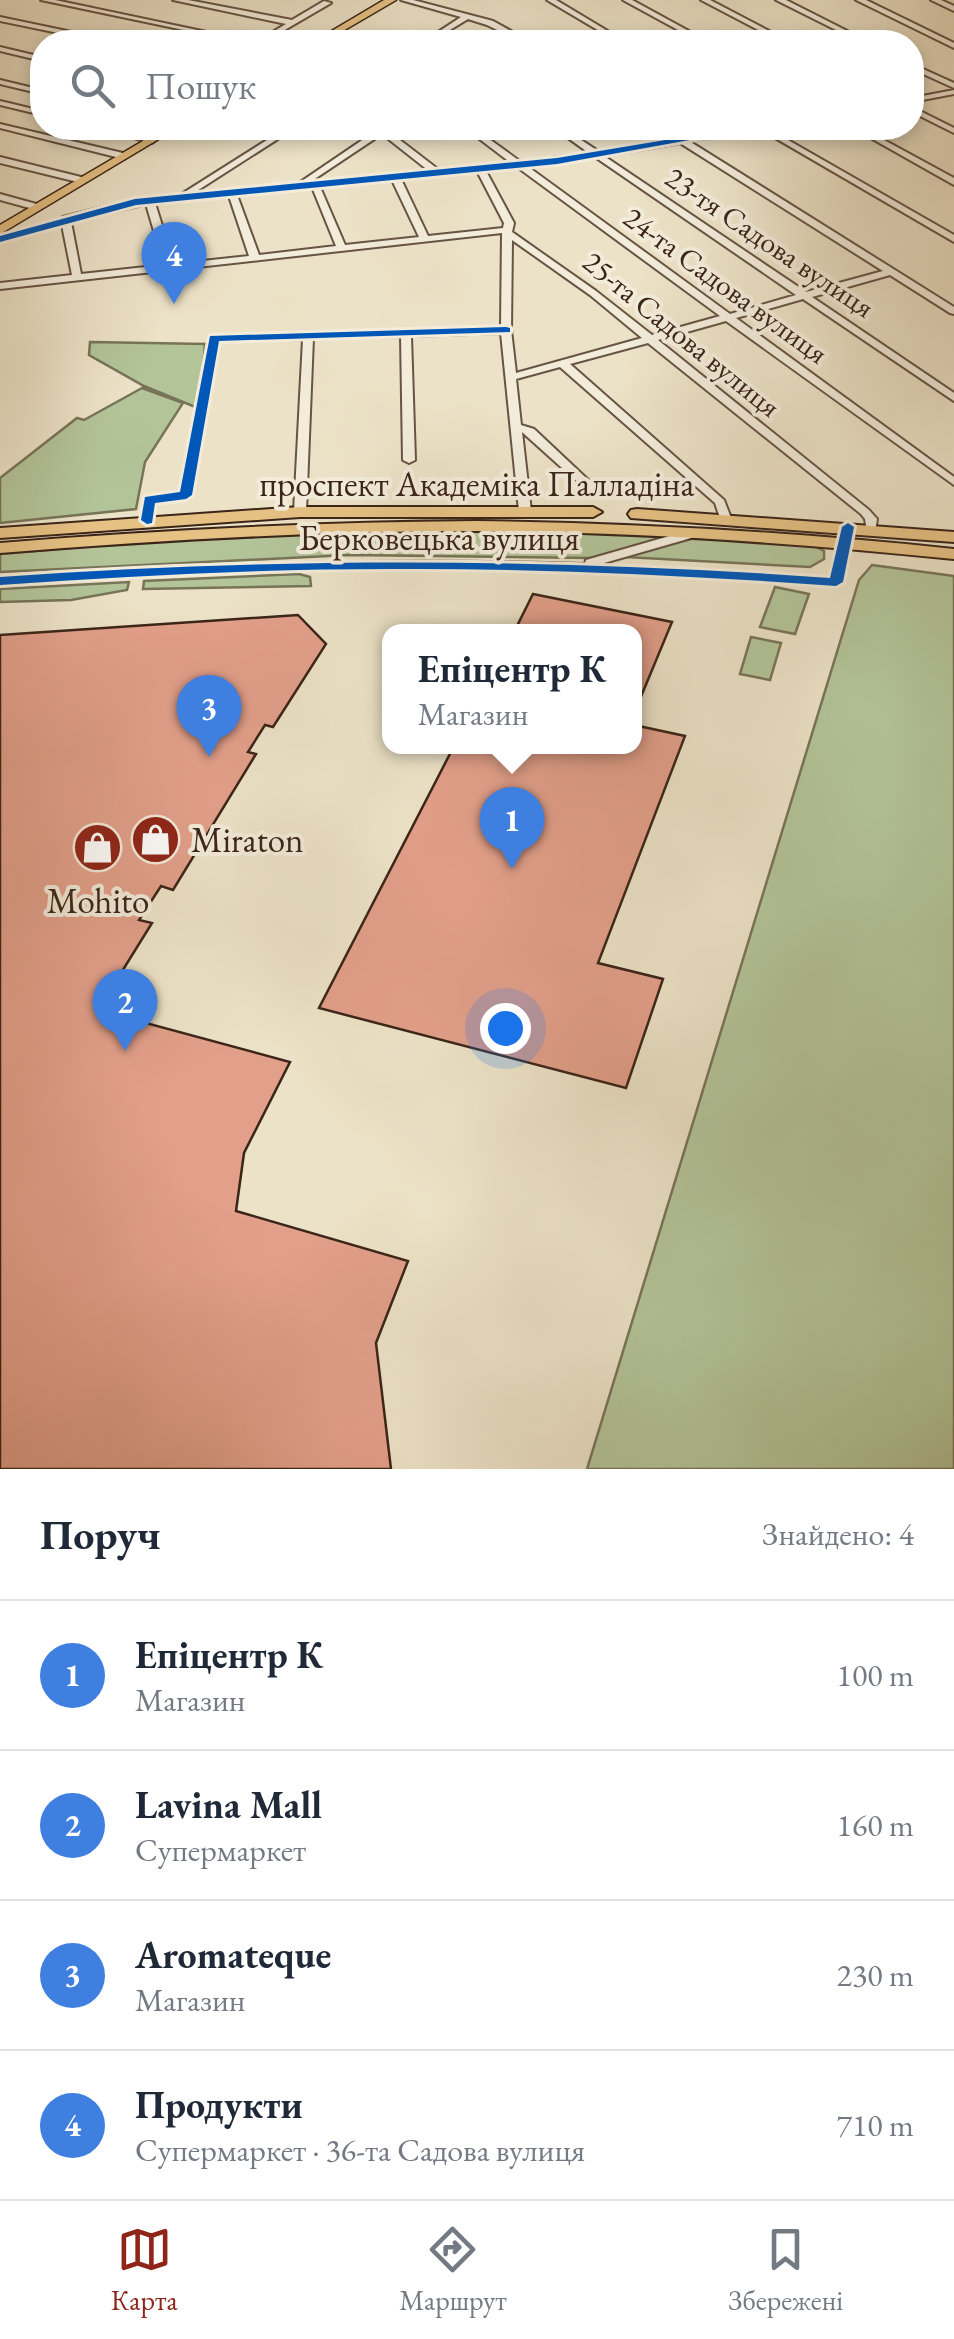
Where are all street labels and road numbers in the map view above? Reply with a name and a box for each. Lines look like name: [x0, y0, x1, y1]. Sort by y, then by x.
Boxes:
street label: 23-тя Садова вулиця: [658, 158, 882, 326]
street label: 24-та Садова вулиця: [616, 198, 836, 372]
street label: 25-та Садова вулиця: [575, 242, 789, 426]
street label: проспект Академіка Палладіна: [259, 461, 695, 507]
street label: Берковецька вулиця: [299, 515, 579, 561]

